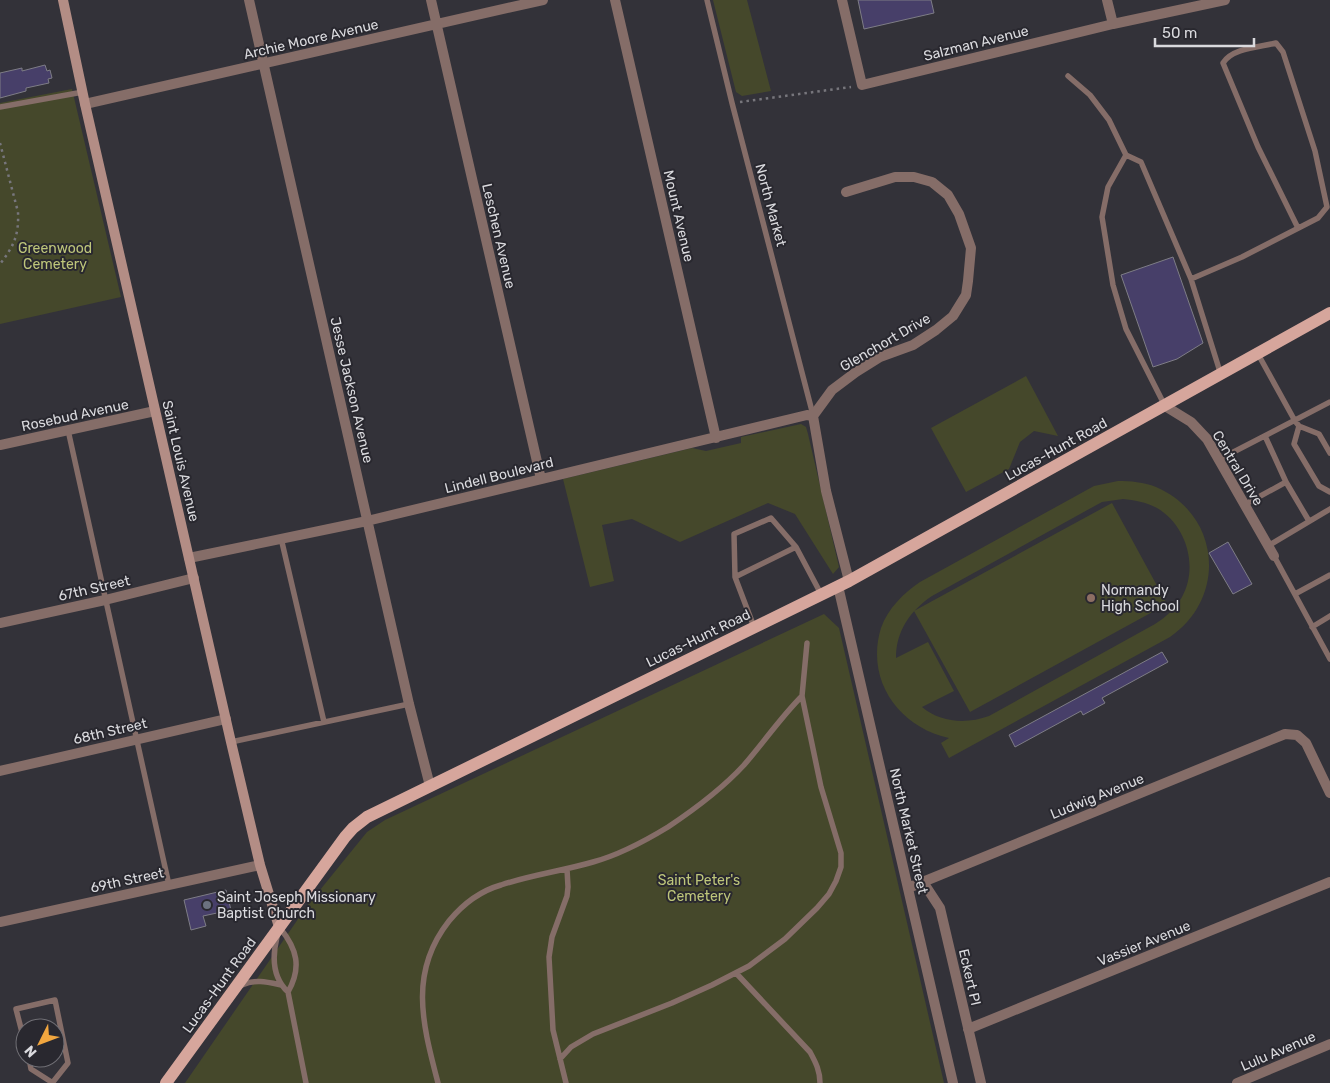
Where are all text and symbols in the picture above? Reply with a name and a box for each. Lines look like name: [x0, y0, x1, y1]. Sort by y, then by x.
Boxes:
scale bar: [1155, 15, 1254, 47]
street label: Archie Moore Avenue: [242, 16, 380, 63]
street label: Salzman Avenue: [922, 22, 1031, 65]
text: 50 m: [1162, 24, 1197, 42]
street label: North Market: [751, 162, 790, 249]
street label: Mount Avenue: [660, 169, 697, 264]
street label: Leschen Avenue: [478, 182, 519, 290]
park label: Greenwood Cemetery: [18, 240, 92, 273]
street label: Glenchort Drive: [837, 310, 934, 375]
street label: Jesse Jackson Avenue: [326, 315, 377, 465]
street label: Rosebud Avenue: [20, 396, 130, 435]
street label: Saint Louis Avenue: [158, 399, 203, 524]
street label: Lucas-Hunt Road: [1002, 414, 1110, 485]
street label: Central Drive: [1209, 428, 1267, 509]
street label: Lindell Boulevard: [443, 454, 555, 497]
street label: 67th Street: [57, 572, 132, 605]
place label: Normandy High School: [1101, 582, 1179, 615]
marker: Normandy High School: [1085, 592, 1097, 604]
street label: Lucas-Hunt Road: [643, 606, 753, 671]
street label: 68th Street: [72, 715, 149, 748]
street label: North Market Street: [886, 766, 931, 896]
street label: Ludwig Avenue: [1048, 770, 1147, 823]
street label: 69th Street: [89, 864, 166, 897]
park label: Saint Peter's Cemetery: [658, 872, 740, 905]
place label: Saint Joseph Missionary Baptist Church: [217, 889, 376, 922]
marker: Saint Joseph Missionary Baptist Church: [201, 899, 213, 911]
street label: Vassier Avenue: [1095, 917, 1193, 970]
street label: Lucas-Hunt Road: [179, 934, 260, 1036]
street label: Eckert Pl: [955, 947, 984, 1007]
north arrow: [15, 1018, 65, 1068]
street label: Lulu Avenue: [1238, 1028, 1318, 1075]
text: N: [21, 1042, 40, 1061]

